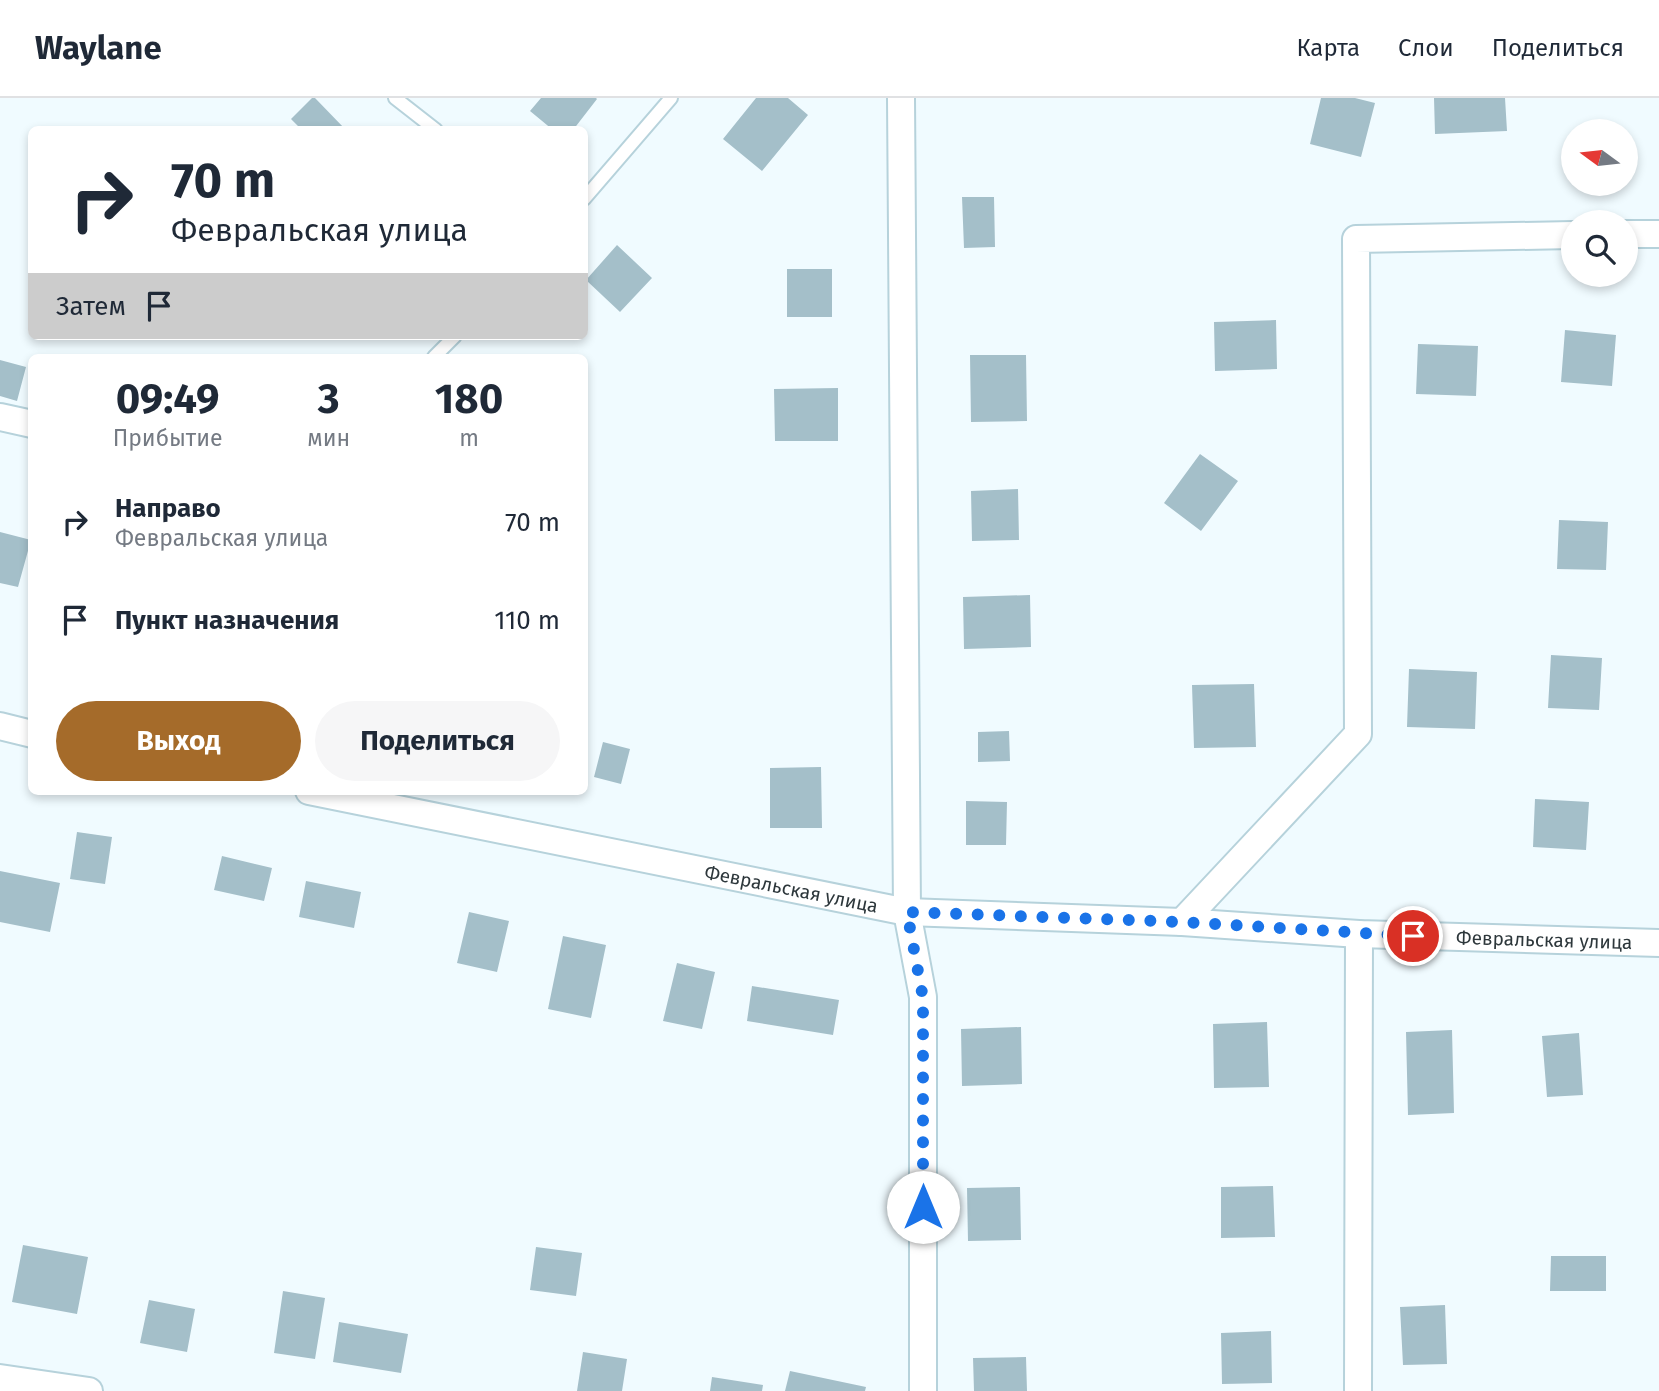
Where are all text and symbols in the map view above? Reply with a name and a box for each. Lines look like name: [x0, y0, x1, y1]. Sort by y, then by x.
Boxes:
text: Waylane: [35, 28, 162, 68]
text: Карта: [1296, 34, 1360, 62]
text: Слои: [1398, 34, 1454, 62]
text: Поделиться: [1492, 34, 1624, 62]
north arrow: [1561, 119, 1638, 196]
map controls: [1561, 119, 1638, 287]
text: 70 m: [171, 151, 275, 210]
icon: right: [56, 154, 147, 245]
button: search: [1561, 210, 1638, 287]
text: Февральская улица: [171, 211, 468, 249]
icon: arrive: [140, 287, 178, 325]
text: Затем: [56, 291, 126, 322]
text: 09:49: [116, 374, 220, 424]
text: 3: [318, 374, 340, 424]
text: 180: [435, 374, 503, 424]
text: Прибытие: [113, 424, 223, 452]
text: мин: [307, 424, 350, 452]
text: m: [459, 424, 479, 452]
text: Направо: [115, 493, 221, 524]
icon: right: [56, 503, 94, 541]
text: 70 m: [505, 507, 560, 538]
text: Февральская улица: [115, 524, 328, 552]
icon: arrive: [56, 601, 94, 639]
text: Пункт назначения: [115, 605, 339, 636]
text: 110 m: [494, 605, 560, 636]
button: Выход: [56, 701, 301, 781]
button: Поделиться: [315, 701, 560, 781]
street label: Февральская улица: [702, 860, 880, 917]
pin: [1383, 906, 1443, 966]
icon: arrive: [1394, 917, 1432, 955]
street label: Февральская улица: [1456, 925, 1633, 954]
position arrow: [886, 1170, 960, 1244]

